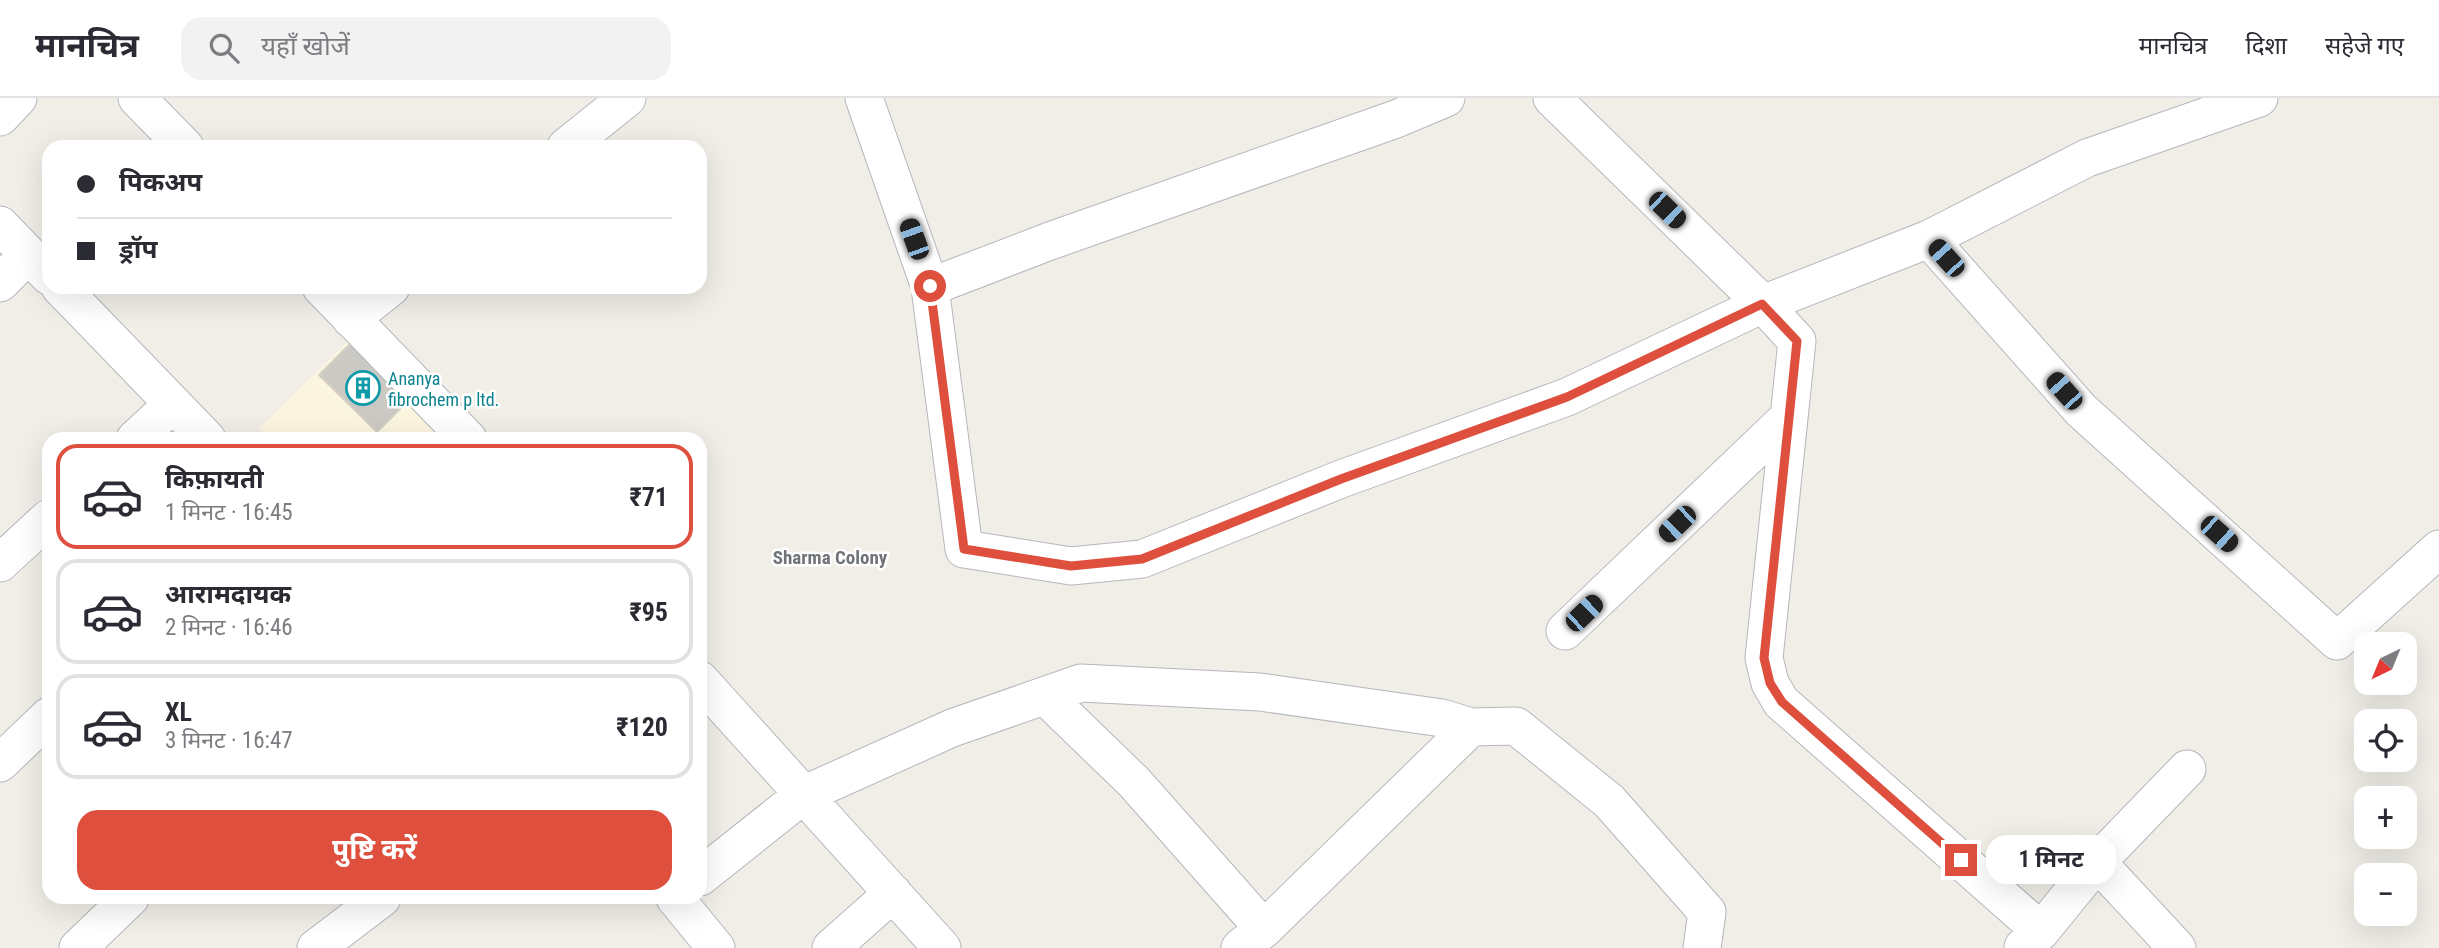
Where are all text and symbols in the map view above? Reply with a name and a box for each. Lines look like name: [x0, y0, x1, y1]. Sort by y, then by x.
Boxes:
search box: [181, 17, 671, 80]
text: मानचित्र: [35, 26, 139, 65]
icon: search: [205, 29, 243, 67]
text: यहाँ खोजें: [261, 31, 350, 61]
text: मानचित्र: [2139, 32, 2207, 60]
text: दिशा: [2245, 32, 2287, 60]
text: सहेजे गए: [2325, 32, 2404, 60]
text: पिकअप: [119, 167, 202, 197]
car: [1645, 188, 1690, 232]
car: [897, 216, 932, 262]
text: ड्रॉप: [119, 234, 157, 264]
car: [1925, 235, 1968, 281]
route start: [914, 270, 946, 302]
place label: Ananya fibrochem p ltd.: [388, 368, 499, 410]
car: [2043, 368, 2086, 414]
building icon: Ananya fibrochem p ltd.: [344, 369, 382, 407]
text: किफ़ायती: [165, 464, 264, 494]
icon: car: [81, 465, 144, 528]
text: ₹71: [629, 482, 668, 512]
text: 1 मिनट · 16:45: [165, 499, 293, 526]
car: [1655, 502, 1700, 546]
car: [2197, 512, 2242, 556]
district label: Sharma Colony: [773, 546, 888, 569]
text: आरामदायक: [165, 579, 291, 609]
icon: car: [81, 580, 144, 643]
car: [1562, 591, 1607, 635]
text: ₹95: [629, 597, 668, 627]
text: 2 मिनट · 16:46: [165, 614, 293, 641]
north arrow: [2354, 632, 2417, 695]
map controls: [2354, 632, 2417, 926]
icon: car: [81, 695, 144, 758]
text: XL: [165, 697, 192, 727]
button: locate: [2354, 709, 2417, 772]
text: ₹120: [616, 712, 668, 742]
text: 3 मिनट · 16:47: [165, 727, 293, 754]
button: +: [2354, 786, 2417, 849]
button: पुष्टि करें: [77, 810, 672, 890]
callout: 1 मिनट: [1986, 836, 2115, 884]
route end: [1945, 844, 1977, 876]
text: 1 मिनट: [2018, 846, 2084, 873]
button: −: [2354, 863, 2417, 926]

